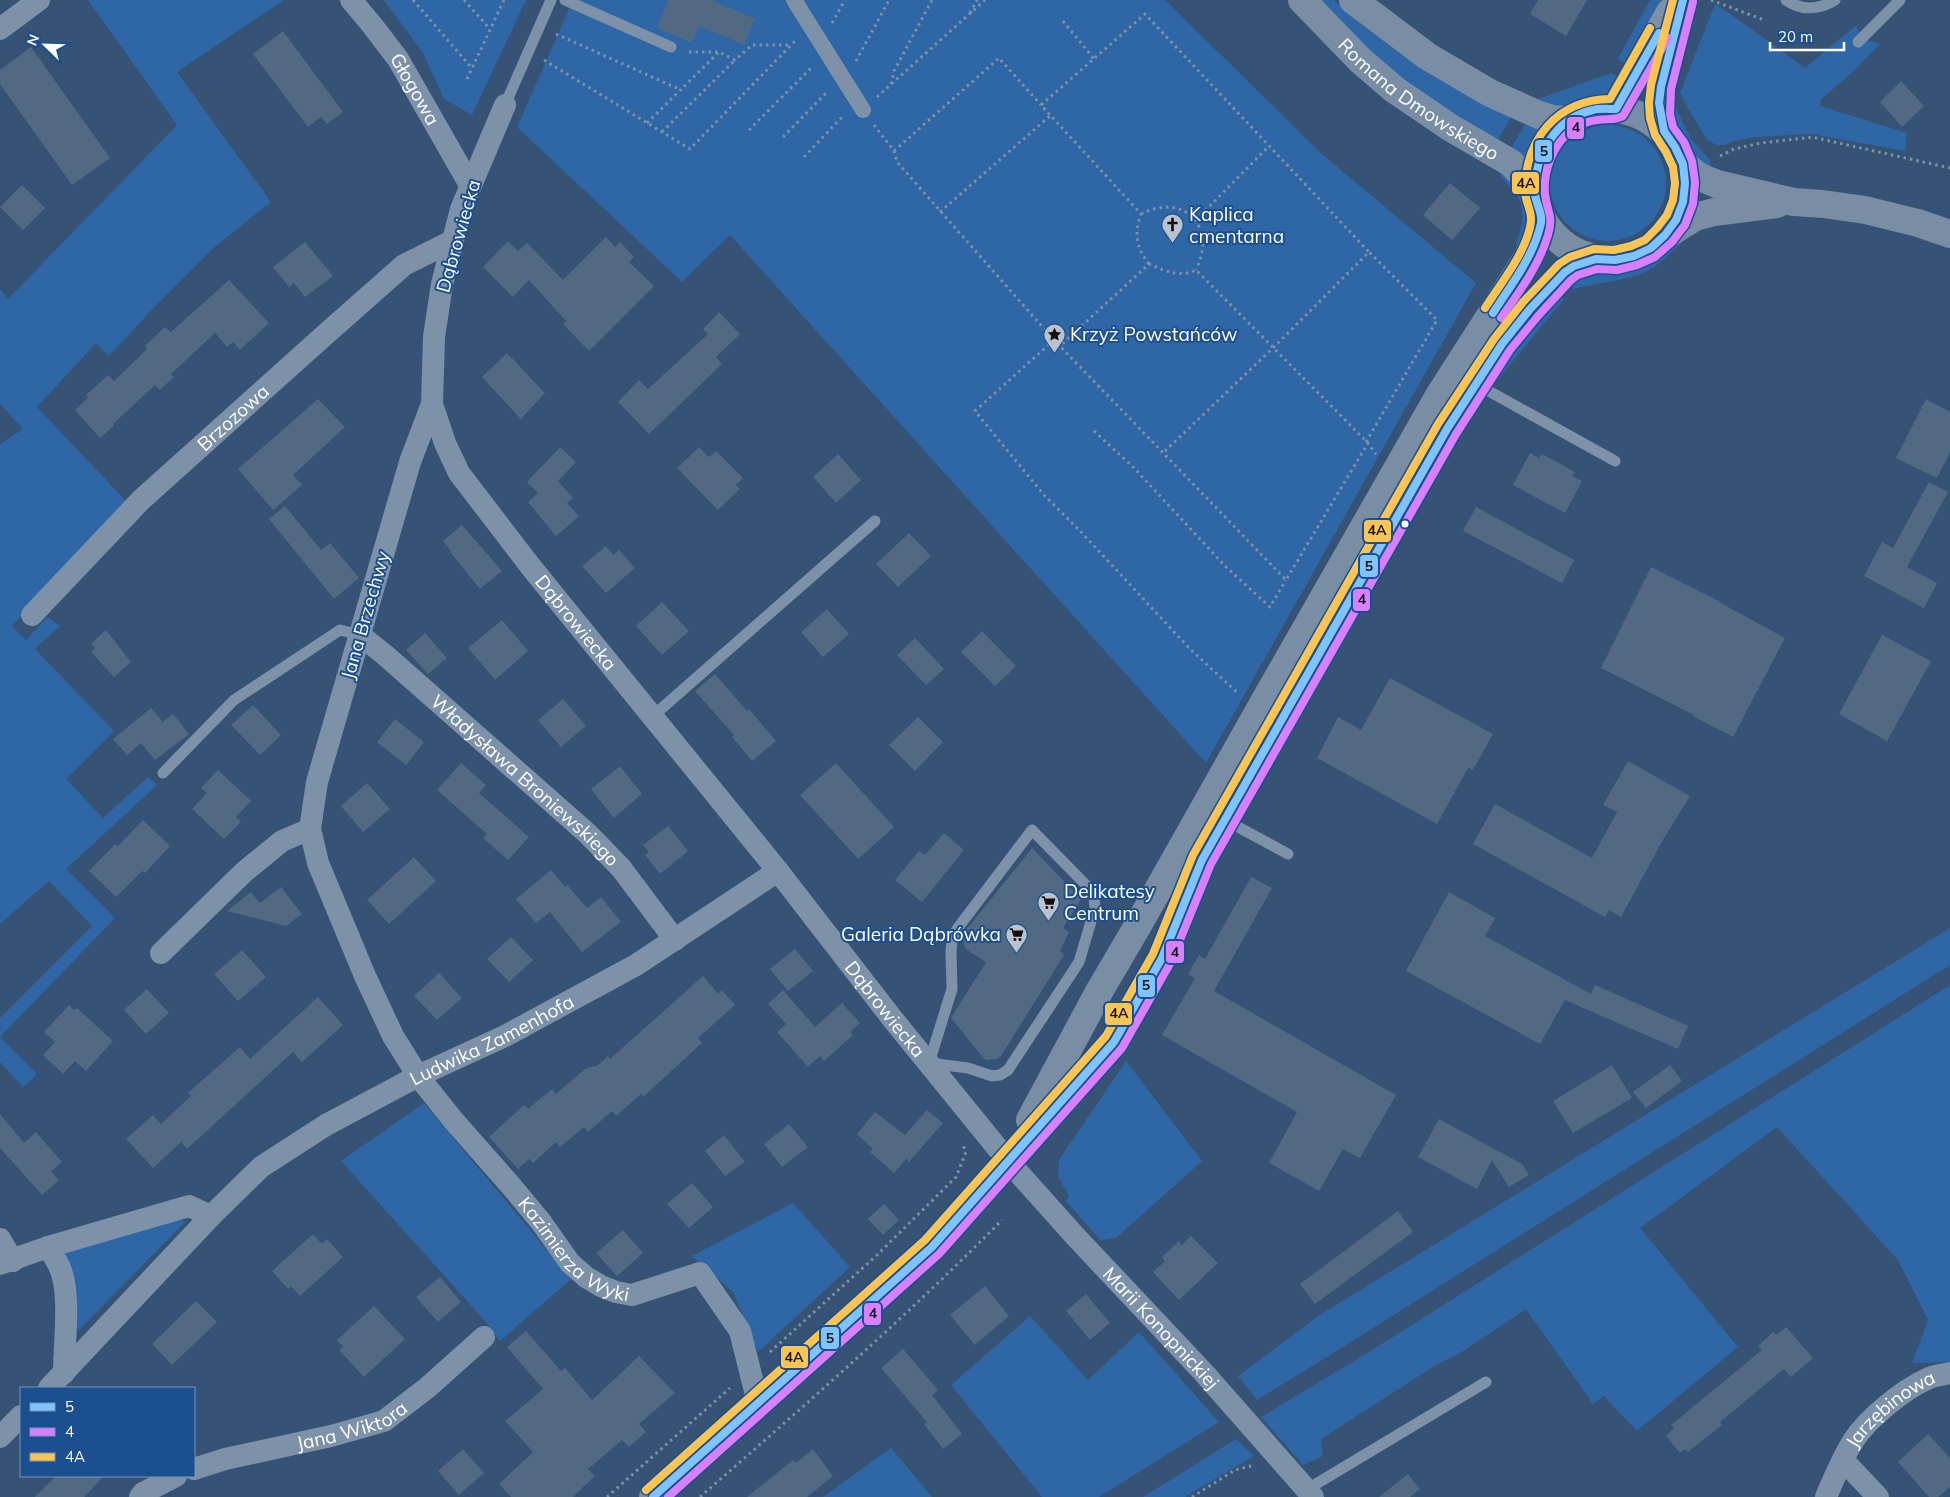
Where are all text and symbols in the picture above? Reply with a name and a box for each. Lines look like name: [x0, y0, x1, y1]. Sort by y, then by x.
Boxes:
north arrow: [20, 20, 70, 70]
scale bar: [1770, 20, 1844, 52]
text: 20 m: [1778, 27, 1813, 46]
text: N: [23, 32, 43, 48]
street label: Romana Dmowskiego: [1333, 33, 1503, 165]
street label: Głogowa: [385, 49, 445, 129]
line badge: 4: [1566, 116, 1585, 140]
text: 4: [1572, 118, 1581, 136]
line badge: 5: [1534, 139, 1553, 163]
text: 5: [1540, 142, 1548, 160]
line badge: 4A: [1511, 171, 1540, 195]
text: 4A: [1517, 174, 1536, 192]
street label: Dąbrowiecka: [430, 177, 486, 295]
place label: Kaplica cmentarna: [1189, 202, 1284, 248]
church icon: Kaplica cmentarna: [1161, 213, 1185, 244]
place icon: Krzyż Powstańców: [1042, 322, 1066, 353]
place label: Krzyż Powstańców: [1070, 322, 1237, 346]
street label: Brzozowa: [192, 379, 274, 456]
line badge: 4A: [1363, 519, 1392, 543]
unlabelled marker: [1400, 519, 1410, 529]
text: 4A: [1368, 521, 1387, 539]
street label: Jana Brzechwy: [335, 548, 395, 682]
line badge: 5: [1359, 554, 1379, 578]
text: 5: [1365, 557, 1373, 575]
street label: Dąbrowiecka: [530, 570, 622, 675]
line badge: 4: [1352, 588, 1371, 612]
text: 4: [1358, 590, 1367, 608]
street label: Władysława Broniewskiego: [426, 689, 625, 871]
place label: Delikatesy Centrum: [1064, 879, 1155, 925]
supermarket icon: Delikatesy Centrum: [1036, 890, 1060, 921]
place label: Galeria Dąbrówka: [841, 922, 1001, 946]
supermarket icon: Galeria Dąbrówka: [1005, 922, 1029, 953]
line badge: 4: [1165, 940, 1185, 964]
text: 4: [1171, 943, 1180, 961]
street label: Dąbrowiecka: [840, 956, 931, 1062]
line badge: 5: [1137, 974, 1156, 998]
text: 5: [1142, 976, 1150, 994]
street label: Ludwika Zamenhofa: [405, 989, 578, 1090]
line badge: 4A: [1104, 1002, 1133, 1026]
text: 4A: [1110, 1004, 1129, 1022]
street label: Kazimierza Wyki: [513, 1192, 631, 1306]
street label: Marii Konopnickiej: [1098, 1262, 1224, 1394]
line badge: 4: [863, 1302, 882, 1326]
text: 4: [869, 1304, 878, 1322]
line badge: 5: [820, 1326, 840, 1350]
text: 5: [826, 1329, 834, 1347]
line badge: 4A: [780, 1345, 809, 1369]
text: 4A: [785, 1348, 804, 1366]
street label: Jarzębinowa: [1840, 1365, 1939, 1452]
legend: [20, 1387, 195, 1477]
street label: Jana Wiktora: [294, 1396, 412, 1455]
text: 5: [65, 1397, 74, 1416]
text: 4: [65, 1422, 74, 1441]
text: 4A: [65, 1447, 85, 1466]

